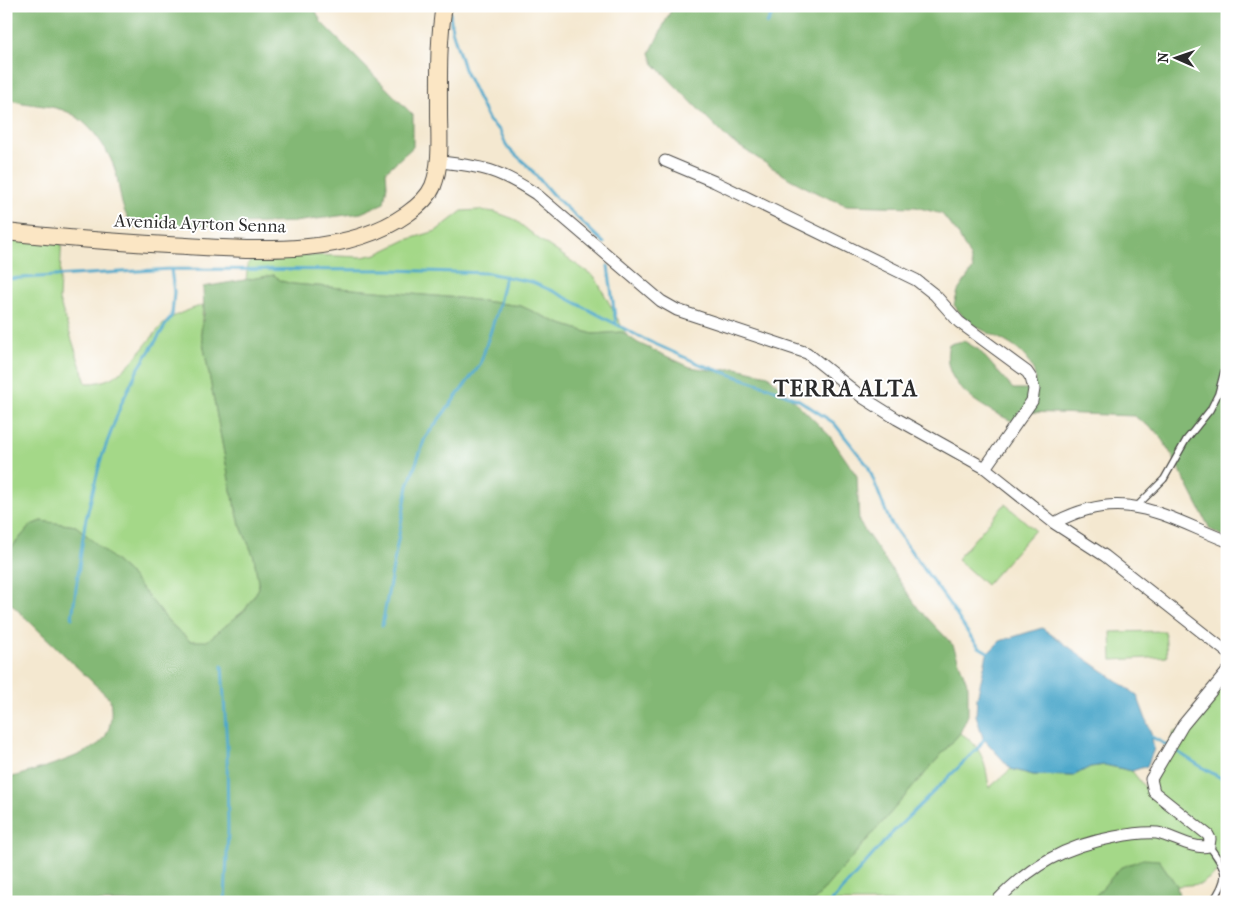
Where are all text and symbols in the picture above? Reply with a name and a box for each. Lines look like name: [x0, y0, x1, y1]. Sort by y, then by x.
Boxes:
north arrow: [1150, 32, 1200, 82]
text: N: [1155, 52, 1172, 63]
street label: Avenida Ayrton Senna: [113, 210, 287, 238]
district label: TERRA ALTA: [773, 376, 918, 402]

